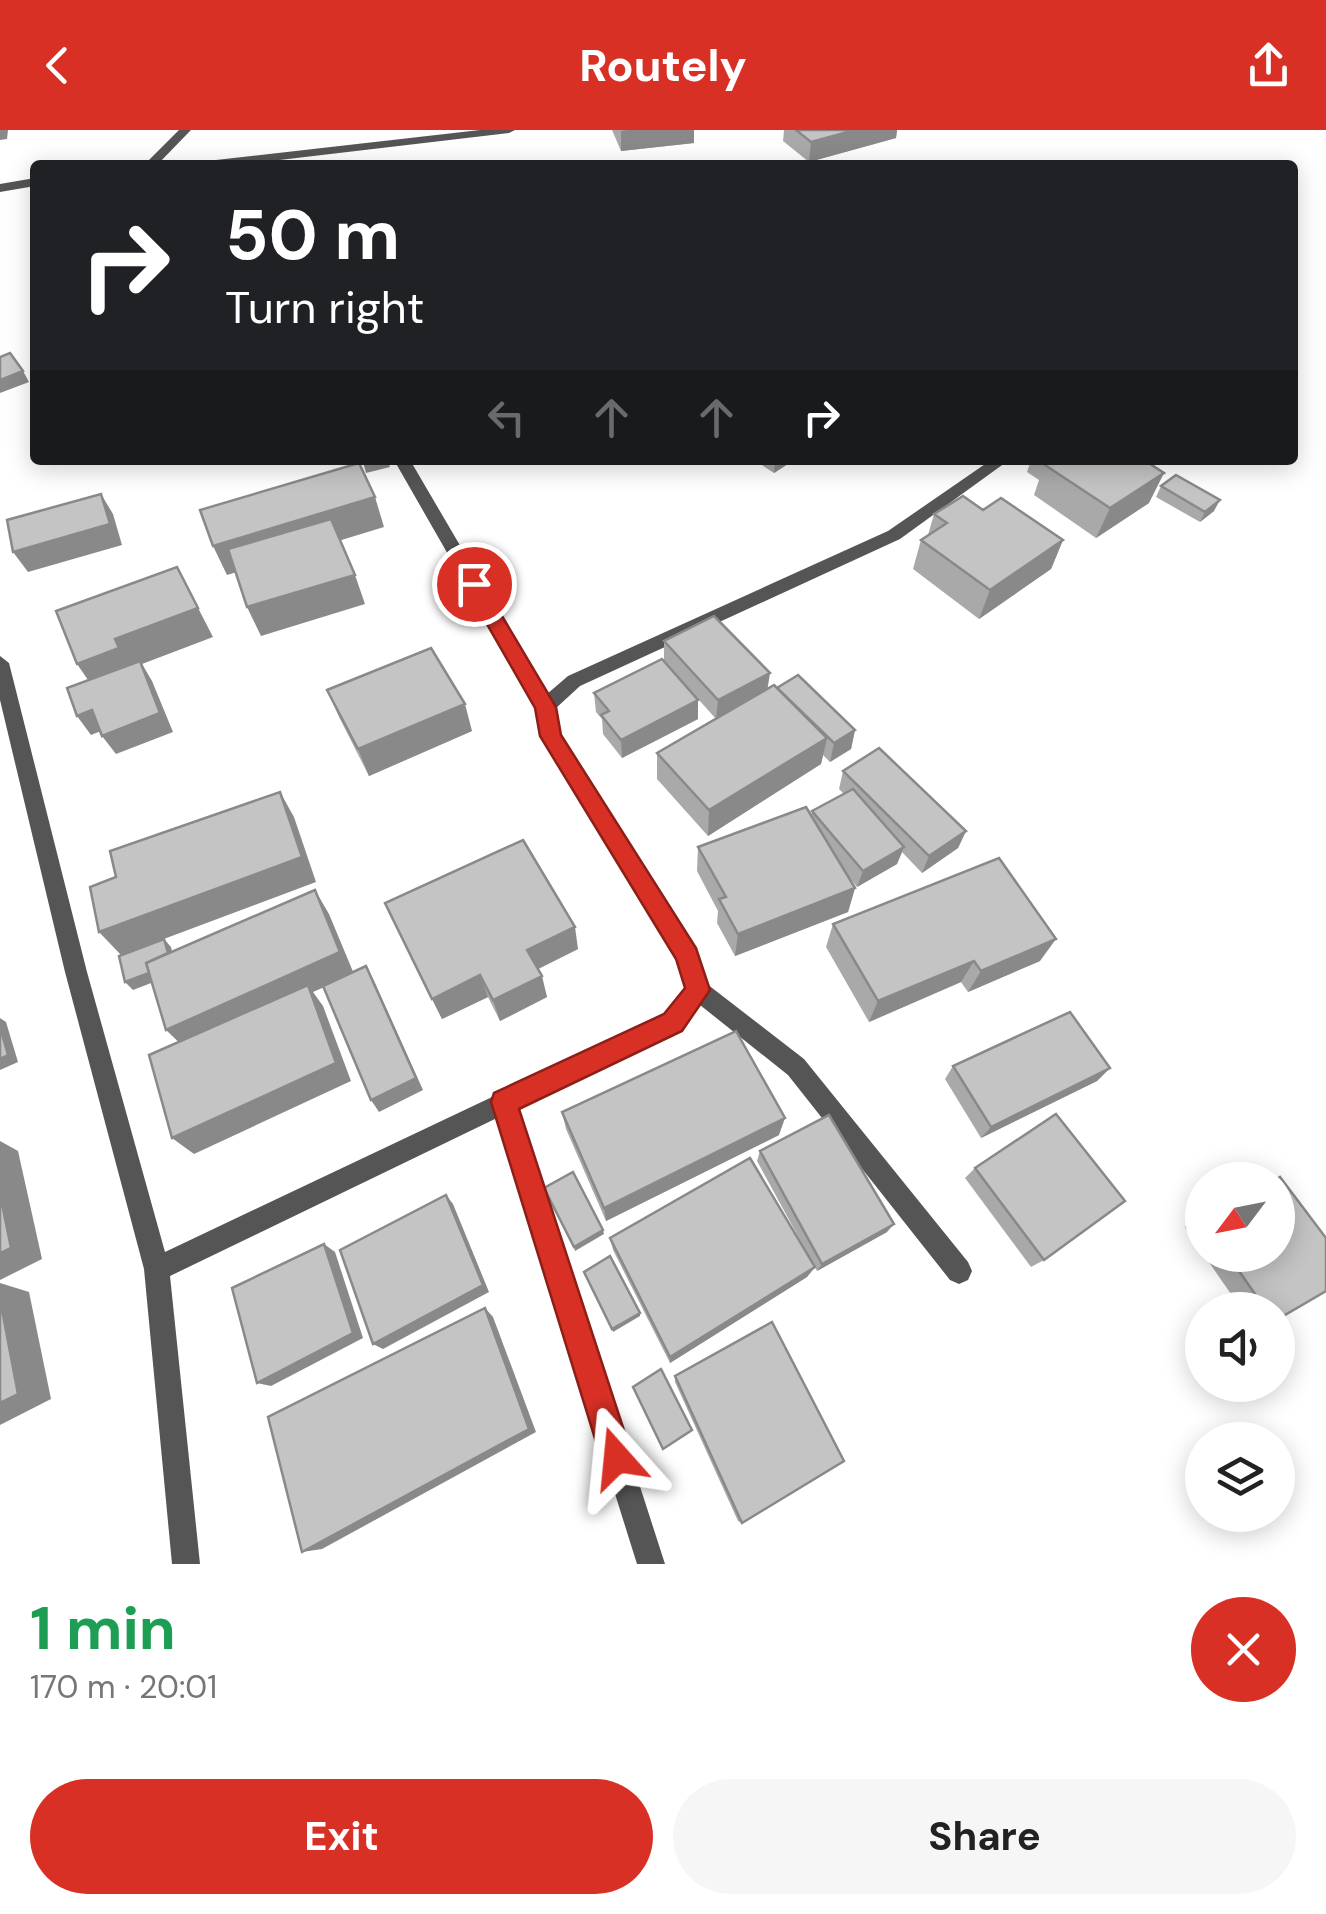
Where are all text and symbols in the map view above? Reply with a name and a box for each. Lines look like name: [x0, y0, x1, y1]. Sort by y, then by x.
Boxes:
text: Routely: [579, 36, 747, 95]
icon: back: [30, 38, 85, 93]
icon: share: [1241, 38, 1296, 93]
text: 50 m: [225, 190, 400, 281]
icon: right: [60, 200, 190, 330]
text: Turn right: [225, 278, 424, 337]
icon: left: [479, 390, 534, 445]
icon: ahead: [584, 390, 639, 445]
icon: ahead: [689, 390, 744, 445]
icon: right: [794, 390, 849, 445]
pin: [432, 542, 517, 627]
icon: arrive: [447, 557, 502, 612]
north arrow: [1185, 1162, 1295, 1272]
map controls: [1185, 1162, 1295, 1532]
button: sound: [1185, 1292, 1295, 1402]
position arrow: [565, 1406, 669, 1510]
button: layers: [1185, 1422, 1295, 1532]
text: 1 min: [30, 1589, 176, 1668]
button: close: [1191, 1597, 1296, 1702]
text: 170 m · 20:01: [30, 1666, 217, 1708]
button: Exit: [30, 1779, 653, 1894]
button: Share: [673, 1779, 1296, 1894]

